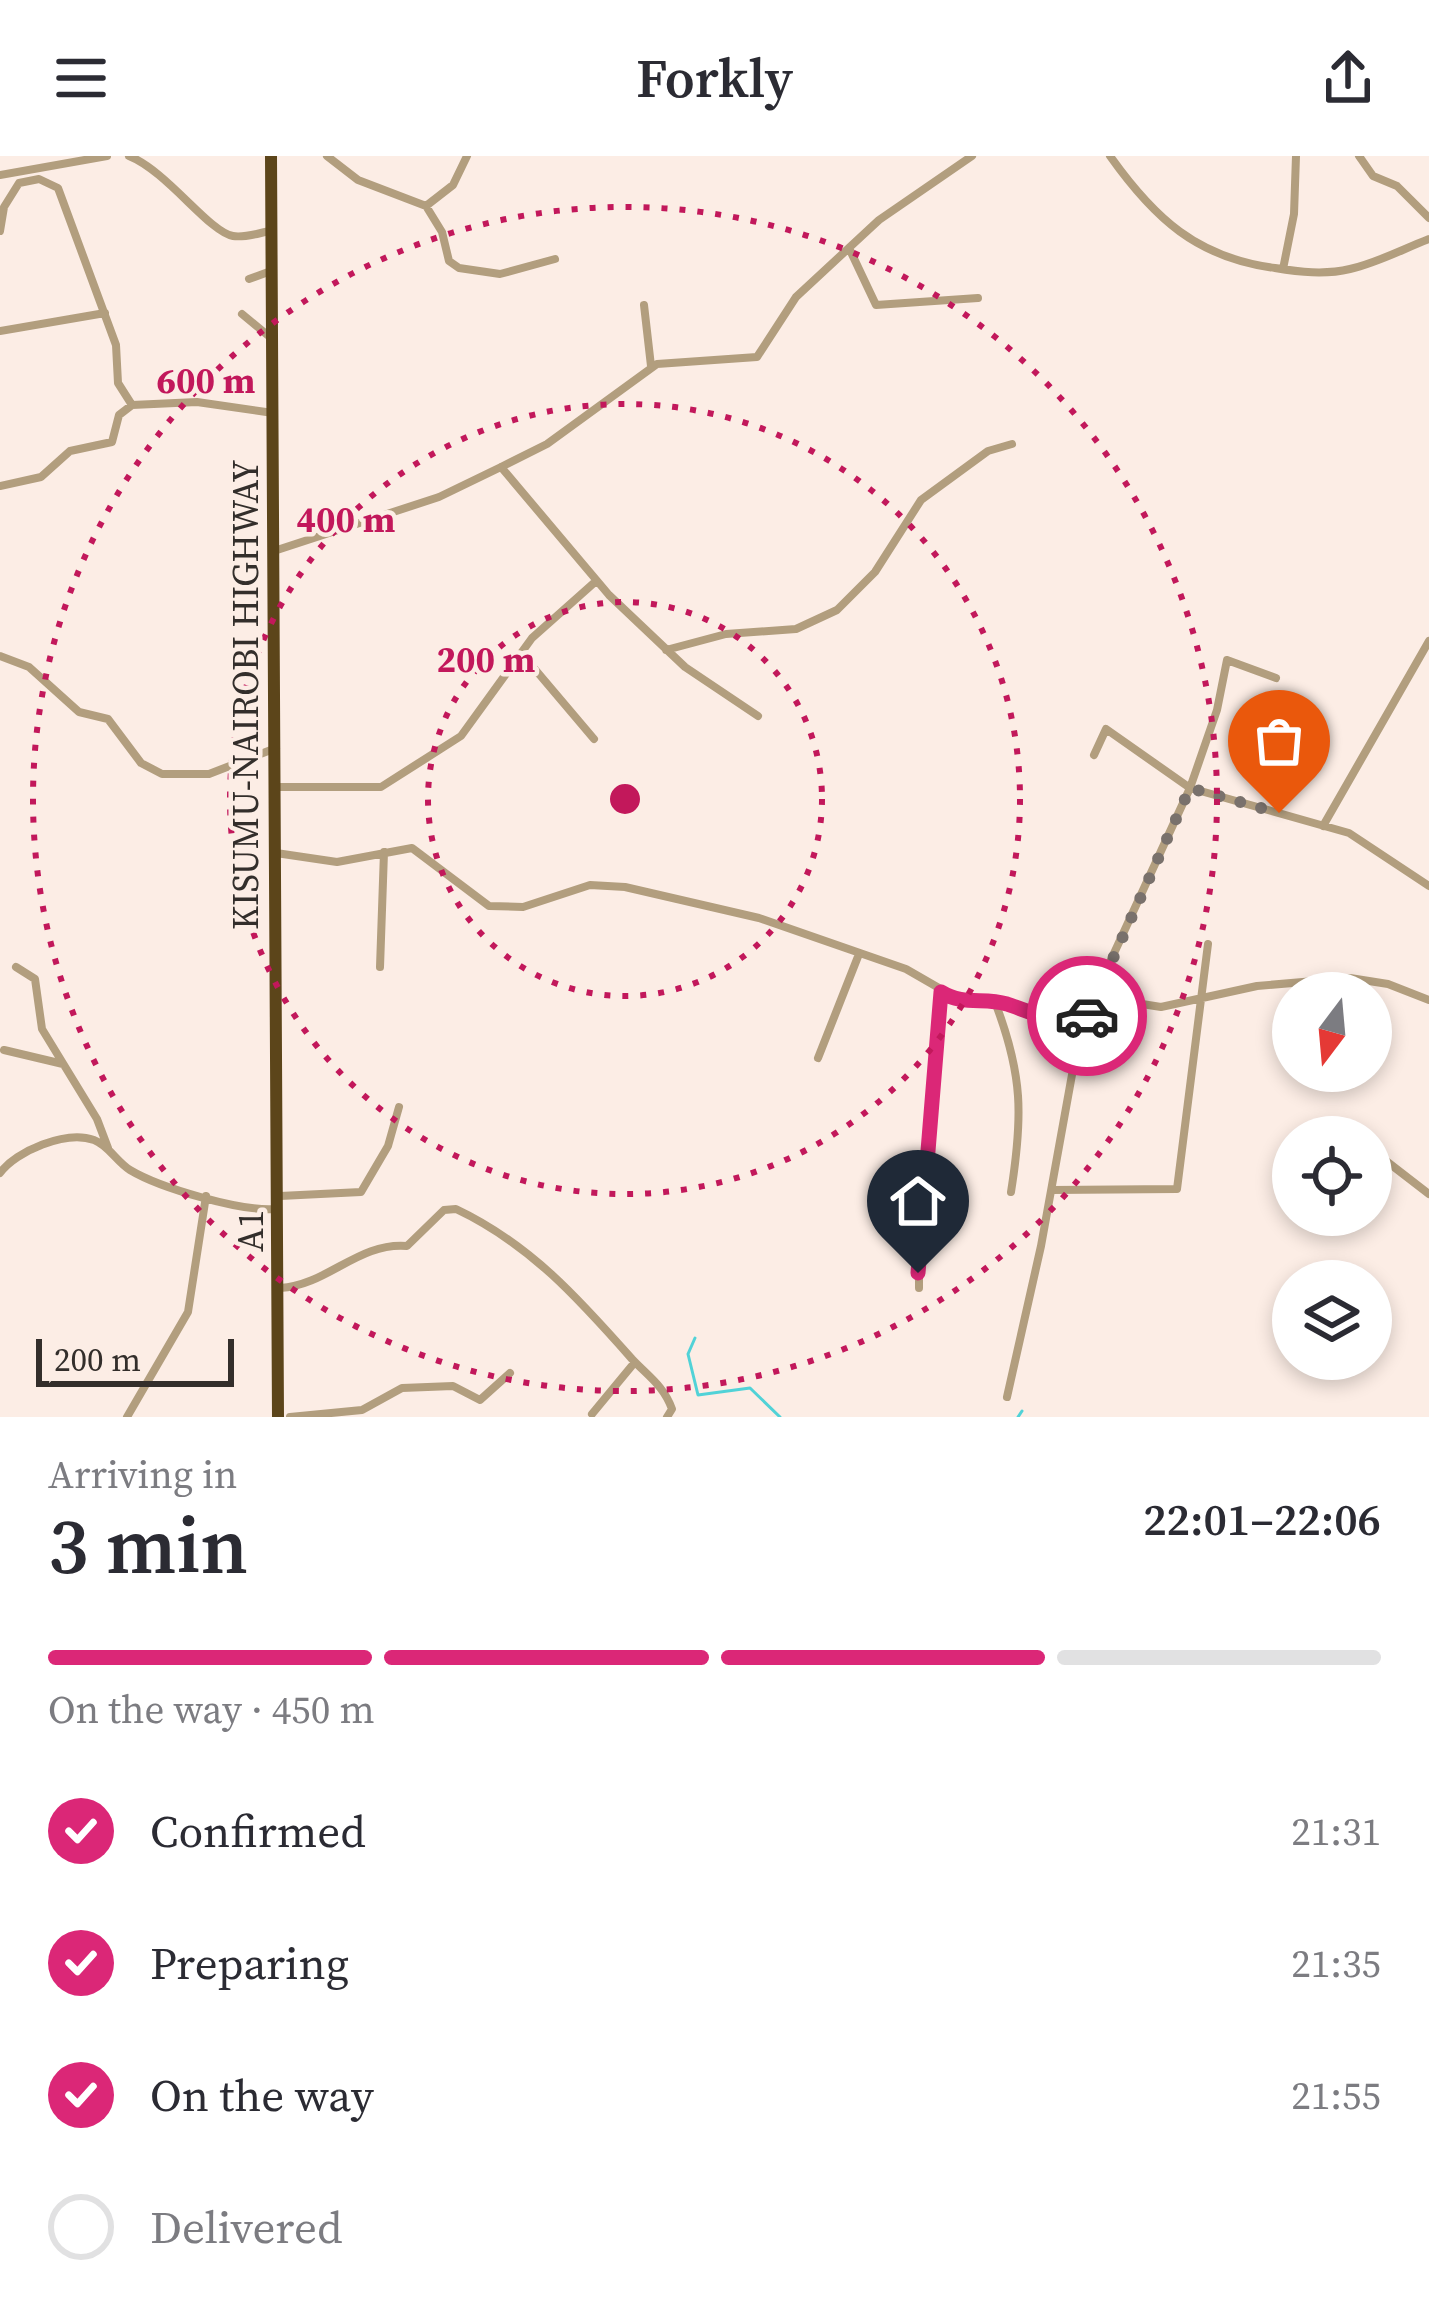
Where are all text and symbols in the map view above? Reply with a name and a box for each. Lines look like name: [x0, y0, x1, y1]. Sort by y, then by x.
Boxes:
text: Forkly: [636, 41, 793, 115]
icon: menu: [48, 45, 114, 111]
icon: share: [1315, 45, 1381, 111]
text: 600 m: [157, 356, 255, 405]
street label: KISUMU-NAIROBI HIGHWAY: [221, 460, 270, 930]
text: 400 m: [297, 495, 395, 544]
text: 200 m: [437, 635, 535, 684]
pin: [1228, 690, 1330, 813]
icon: bag: [1246, 708, 1312, 774]
centre of rings: [604, 778, 646, 820]
courier: [1027, 956, 1147, 1076]
north arrow: [1272, 972, 1392, 1092]
map controls: [1272, 972, 1392, 1380]
icon: car: [1054, 983, 1120, 1049]
button: locate: [1272, 1116, 1392, 1236]
pin: [867, 1150, 969, 1273]
icon: home: [885, 1168, 951, 1234]
street label: A1: [226, 1210, 275, 1252]
button: layers: [1272, 1260, 1392, 1380]
scale bar: [36, 1333, 234, 1386]
text: 200 m: [54, 1337, 141, 1382]
text: Arriving in: [48, 1448, 237, 1501]
text: 22:01–22:06: [1143, 1488, 1381, 1550]
text: 3 min: [48, 1492, 248, 1599]
text: On the way · 450 m: [48, 1683, 375, 1736]
icon: check: [48, 1798, 114, 1864]
text: Confirmed: [150, 1800, 366, 1862]
text: 21:31: [1291, 1805, 1381, 1858]
icon: check: [48, 1930, 114, 1996]
text: Preparing: [150, 1932, 349, 1994]
text: 21:35: [1291, 1937, 1381, 1990]
icon: check: [48, 2062, 114, 2128]
text: On the way: [150, 2064, 374, 2126]
text: 21:55: [1291, 2069, 1381, 2122]
text: Delivered: [150, 2196, 342, 2258]

